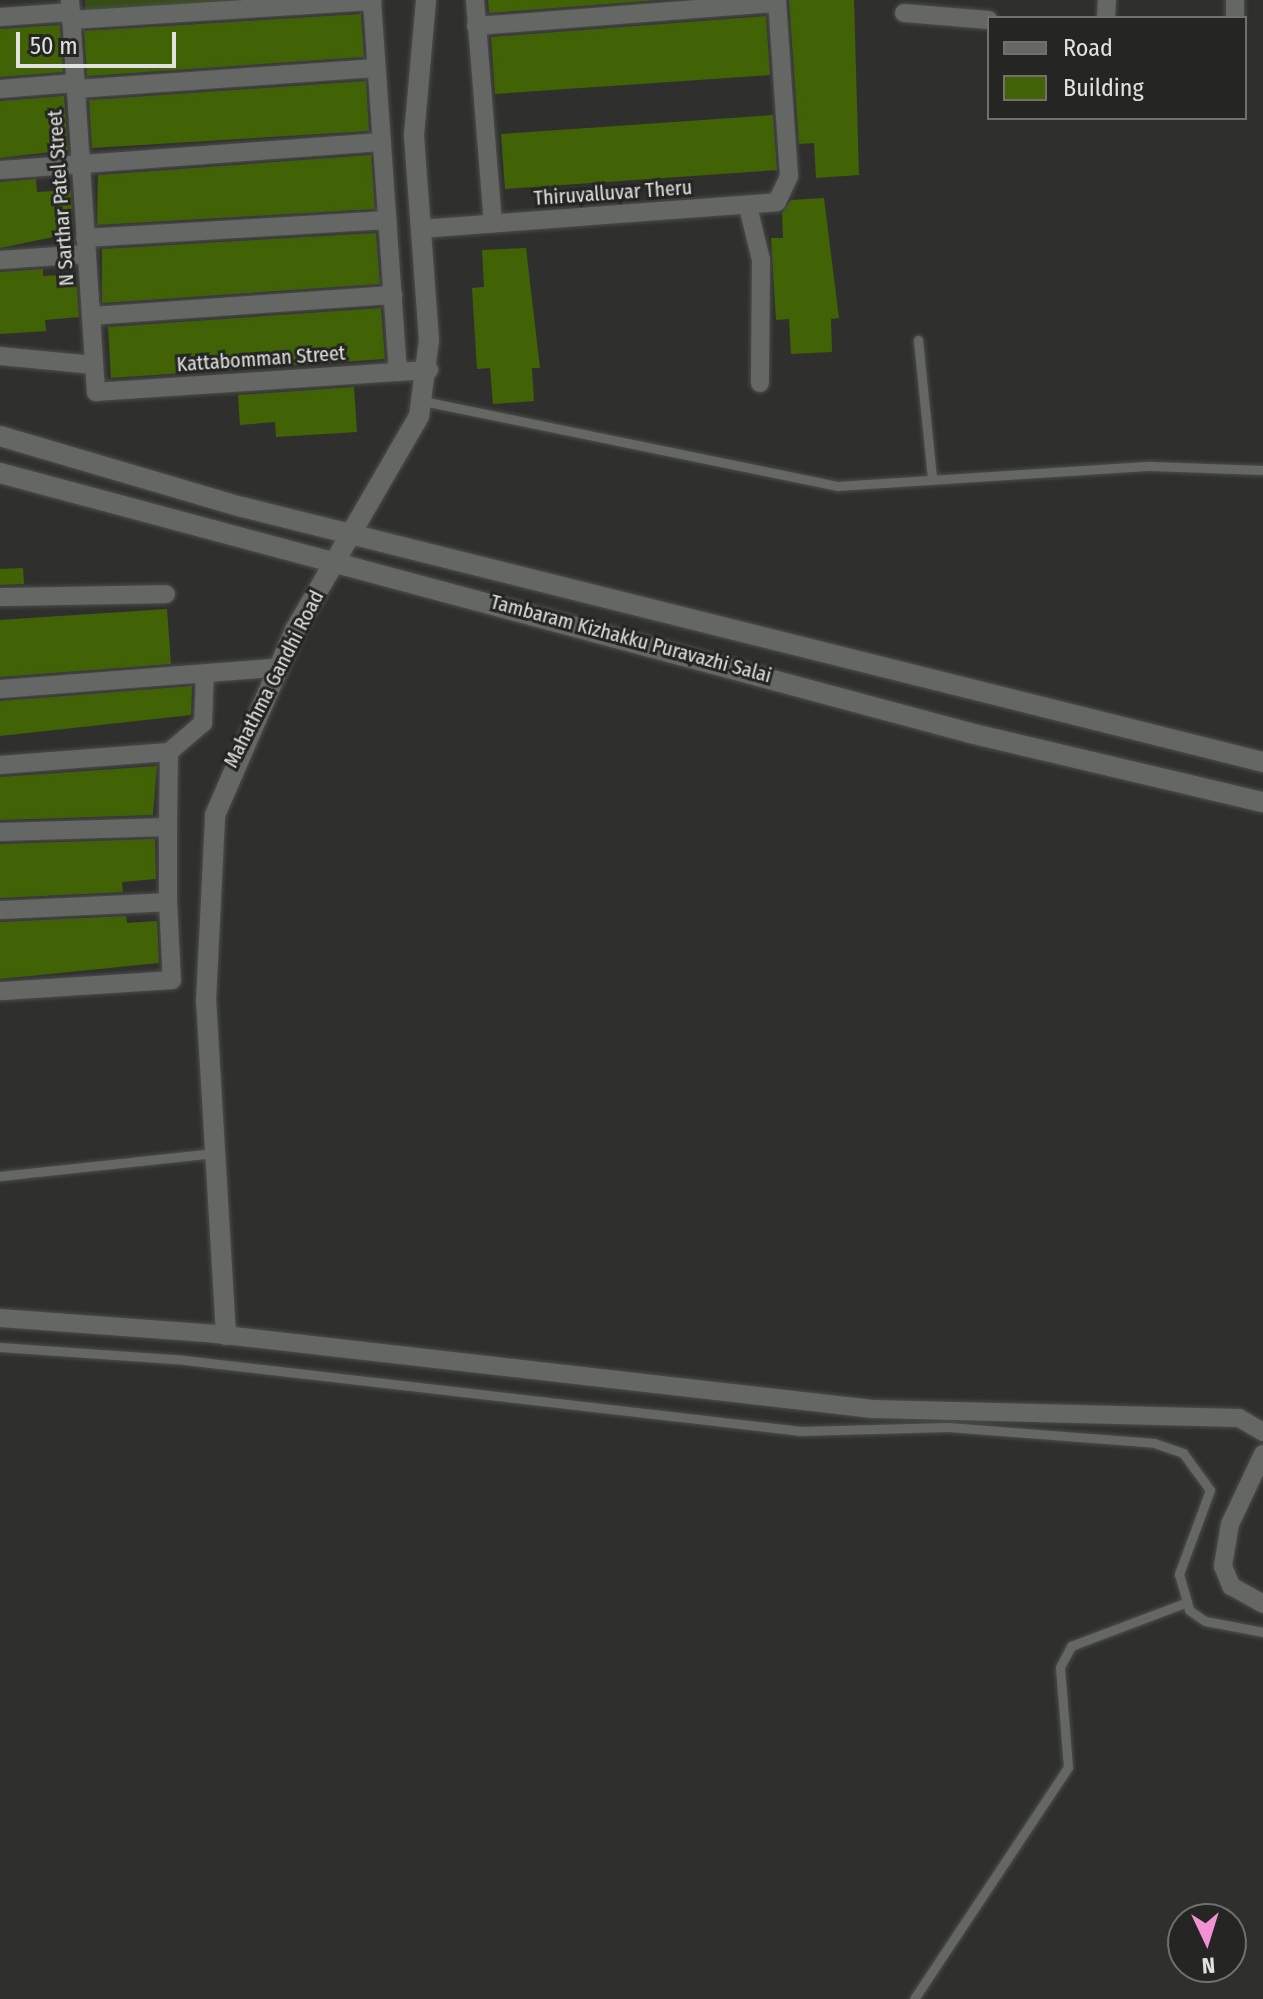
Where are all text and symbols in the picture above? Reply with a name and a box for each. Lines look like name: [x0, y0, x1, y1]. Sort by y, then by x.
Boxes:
scale bar: [20, 16, 180, 66]
legend: [987, 16, 1247, 120]
text: 50 m: [30, 32, 78, 60]
text: Road: [1063, 34, 1113, 62]
text: Building: [1063, 74, 1144, 102]
street label: N Sarthar Patel Street: [43, 109, 79, 287]
street label: Thiruvalluvar Theru: [533, 175, 693, 211]
street label: Kattabomman Street: [176, 341, 346, 377]
street label: Mahathma Gandhi Road: [219, 586, 329, 772]
street label: Tambaram Kizhakku Puravazhi Salai: [488, 590, 774, 688]
north arrow: [1167, 1903, 1247, 1983]
text: N: [1201, 1952, 1216, 1979]

